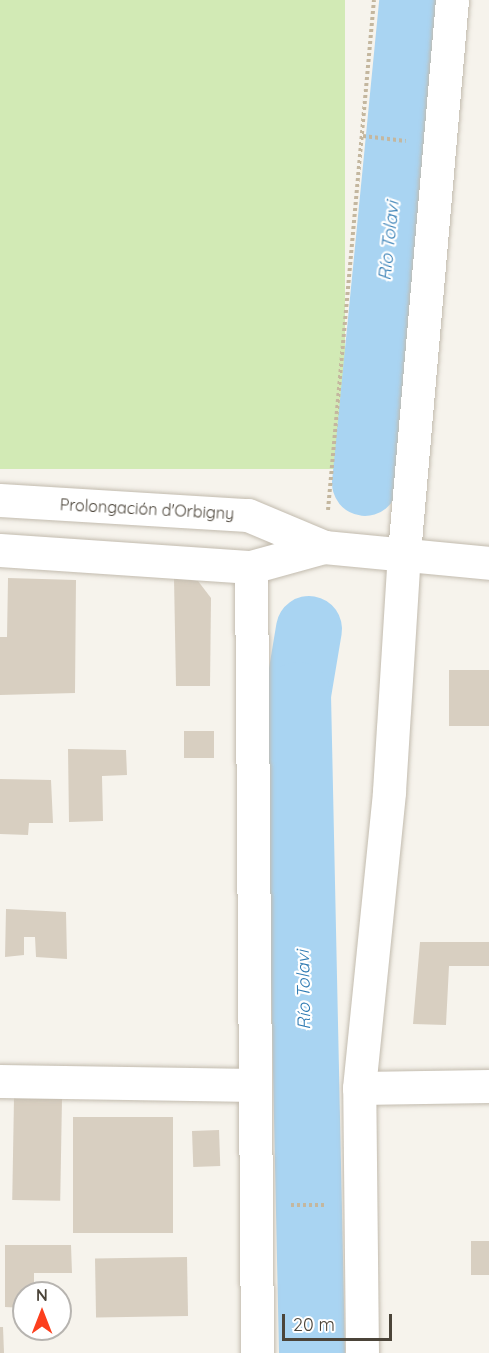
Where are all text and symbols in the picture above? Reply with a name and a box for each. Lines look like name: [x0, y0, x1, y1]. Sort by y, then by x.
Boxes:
water label: Río Tolavi: [374, 200, 404, 282]
street label: Prolongación d'Orbigny: [59, 495, 235, 523]
water label: Río Tolavi: [293, 950, 315, 1030]
north arrow: [12, 1281, 72, 1341]
text: N: [36, 1285, 48, 1305]
scale bar: [285, 1302, 394, 1340]
text: 20 m: [293, 1313, 335, 1336]

